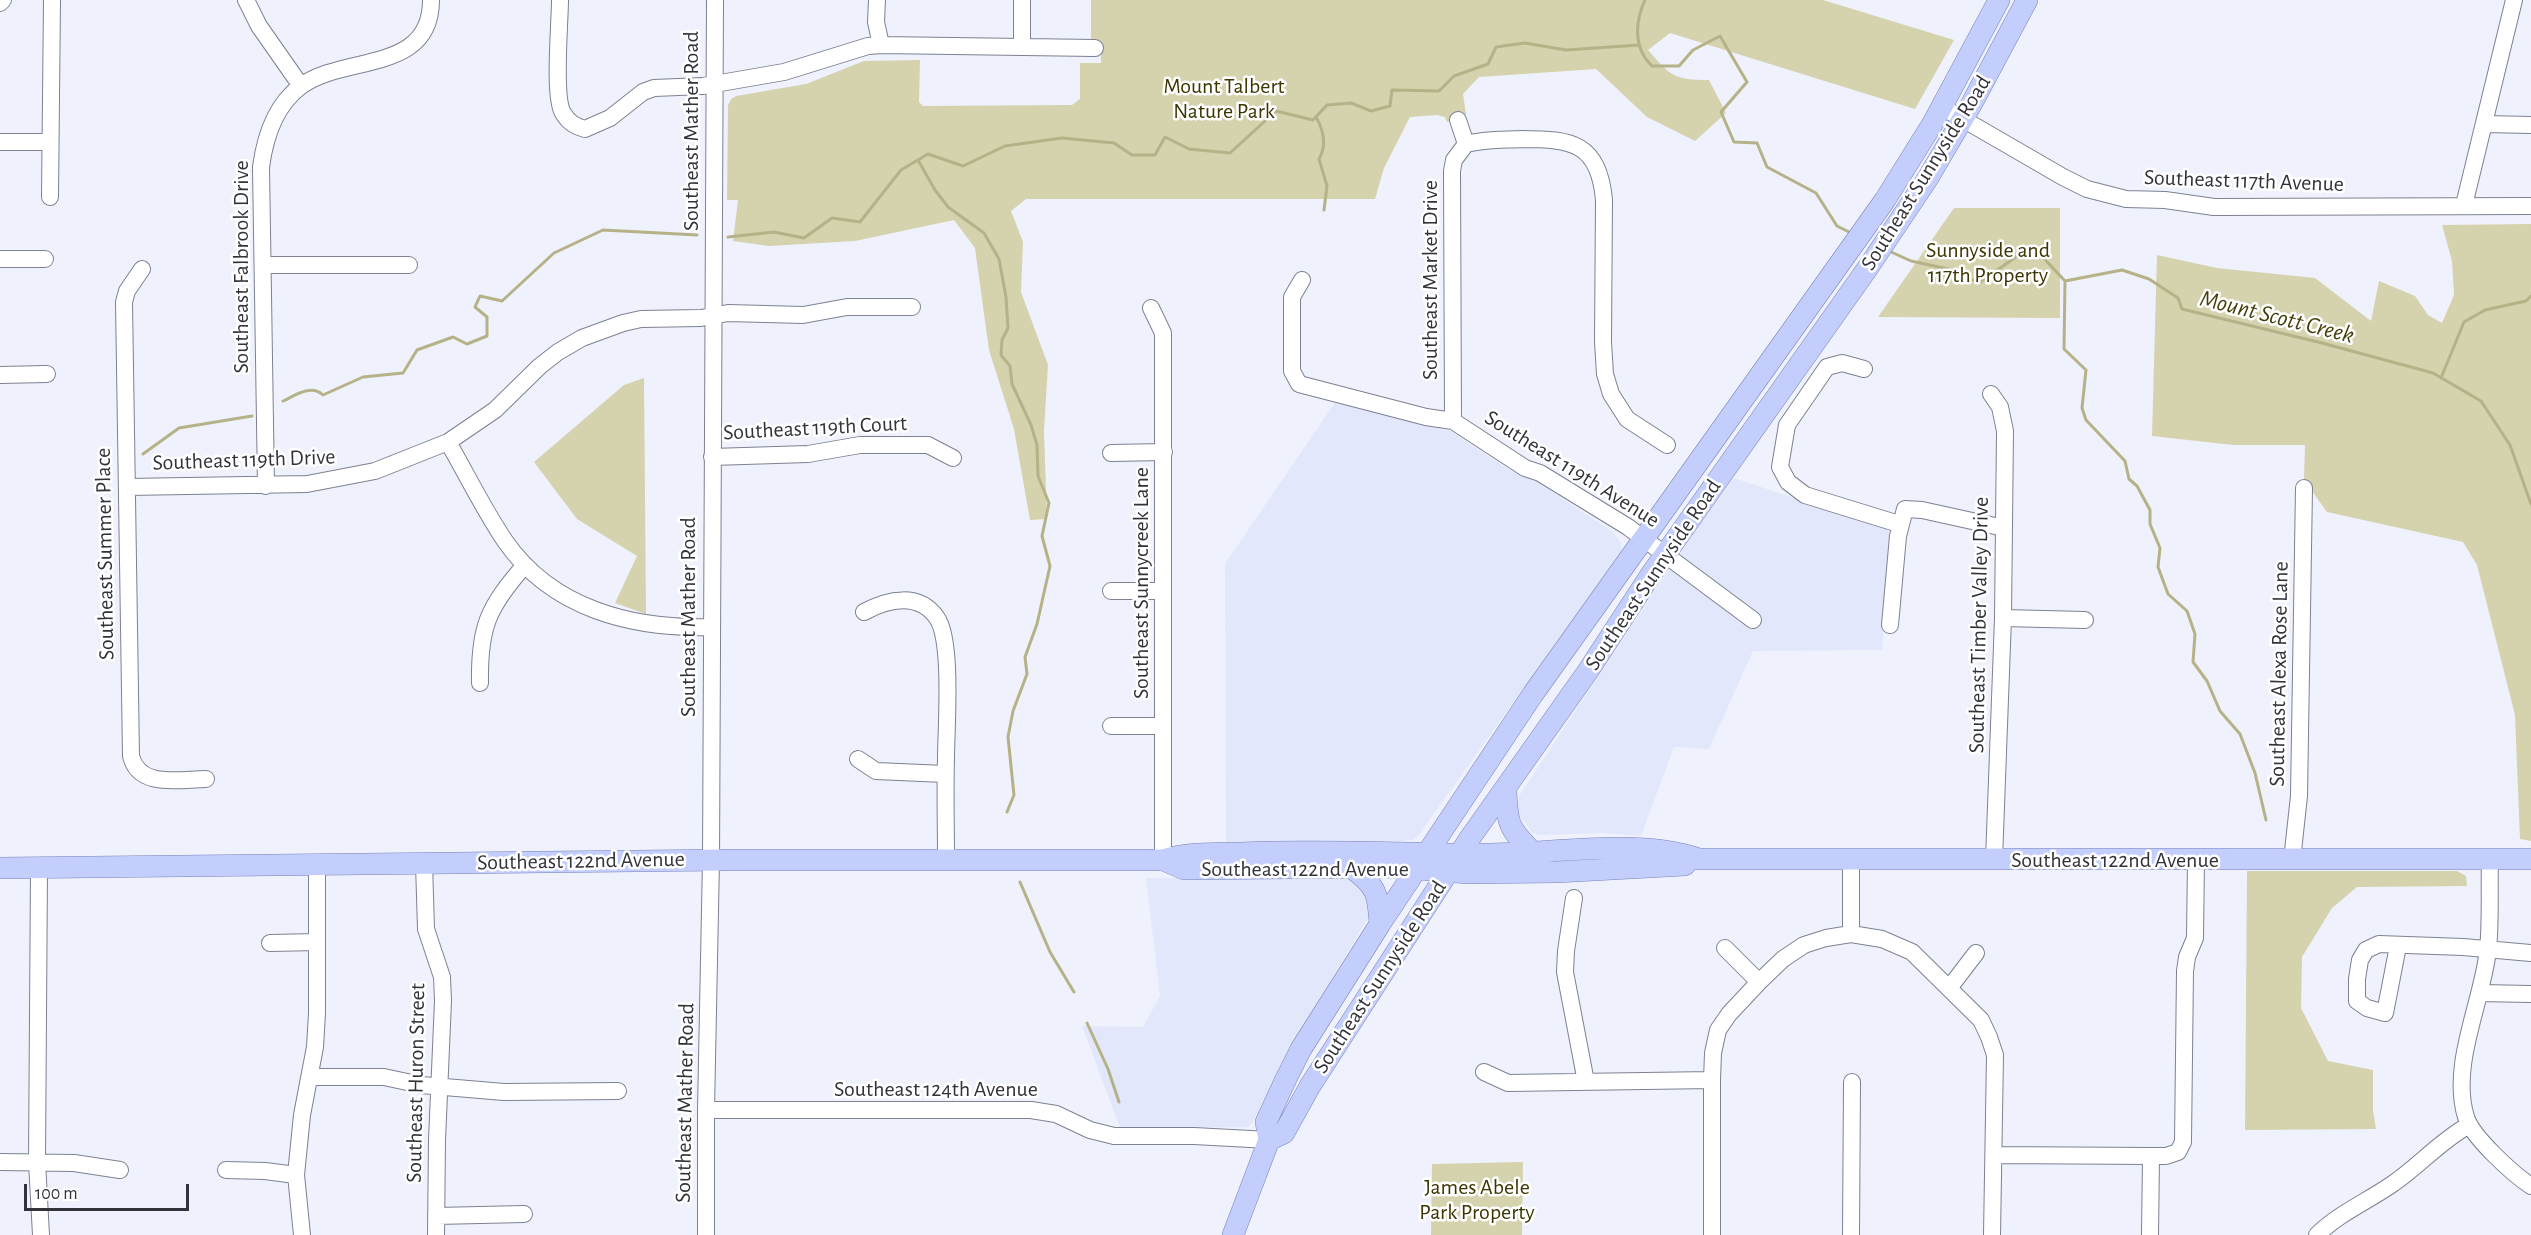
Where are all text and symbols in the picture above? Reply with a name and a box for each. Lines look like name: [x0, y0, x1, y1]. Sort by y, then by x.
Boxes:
street label: Southeast Mather Road: [678, 31, 704, 231]
street label: Southeast Sunnyside Road: [1855, 71, 1997, 275]
park label: Mount Talbert Nature Park: [1163, 73, 1285, 124]
street label: Southeast Falbrook Drive: [228, 160, 254, 374]
street label: Southeast 117th Avenue: [2144, 164, 2344, 198]
street label: Southeast Market Drive: [1417, 180, 1443, 380]
park label: Sunnyside and 117th Property: [1926, 237, 2050, 288]
water label: Mount Scott Creek: [2197, 284, 2357, 350]
street label: Southeast 119th Avenue: [1480, 404, 1664, 534]
street label: Southeast 119th Court: [722, 410, 908, 446]
street label: Southeast 119th Drive: [152, 444, 336, 476]
street label: Southeast Summer Place: [90, 448, 120, 660]
street label: Southeast Sunnycreek Lane: [1128, 467, 1154, 699]
street label: Southeast Sunnyside Road: [1579, 474, 1727, 676]
street label: Southeast Timber Valley Drive: [1964, 496, 1994, 754]
street label: Southeast Mather Road: [675, 517, 701, 717]
street label: Southeast Alexa Rose Lane: [2264, 561, 2294, 787]
street label: Southeast 122nd Avenue: [477, 846, 685, 876]
street label: Southeast 122nd Avenue: [2011, 847, 2219, 873]
street label: Southeast 122nd Avenue: [1201, 856, 1409, 882]
street label: Southeast Sunnyside Road: [1308, 876, 1452, 1078]
street label: Southeast Huron Street: [401, 983, 431, 1183]
street label: Southeast Mather Road: [670, 1003, 700, 1203]
street label: Southeast 124th Avenue: [834, 1076, 1038, 1102]
scale bar: [27, 1172, 192, 1210]
park label: James Abele Park Property: [1419, 1174, 1535, 1226]
text: 100 m: [35, 1185, 78, 1203]

